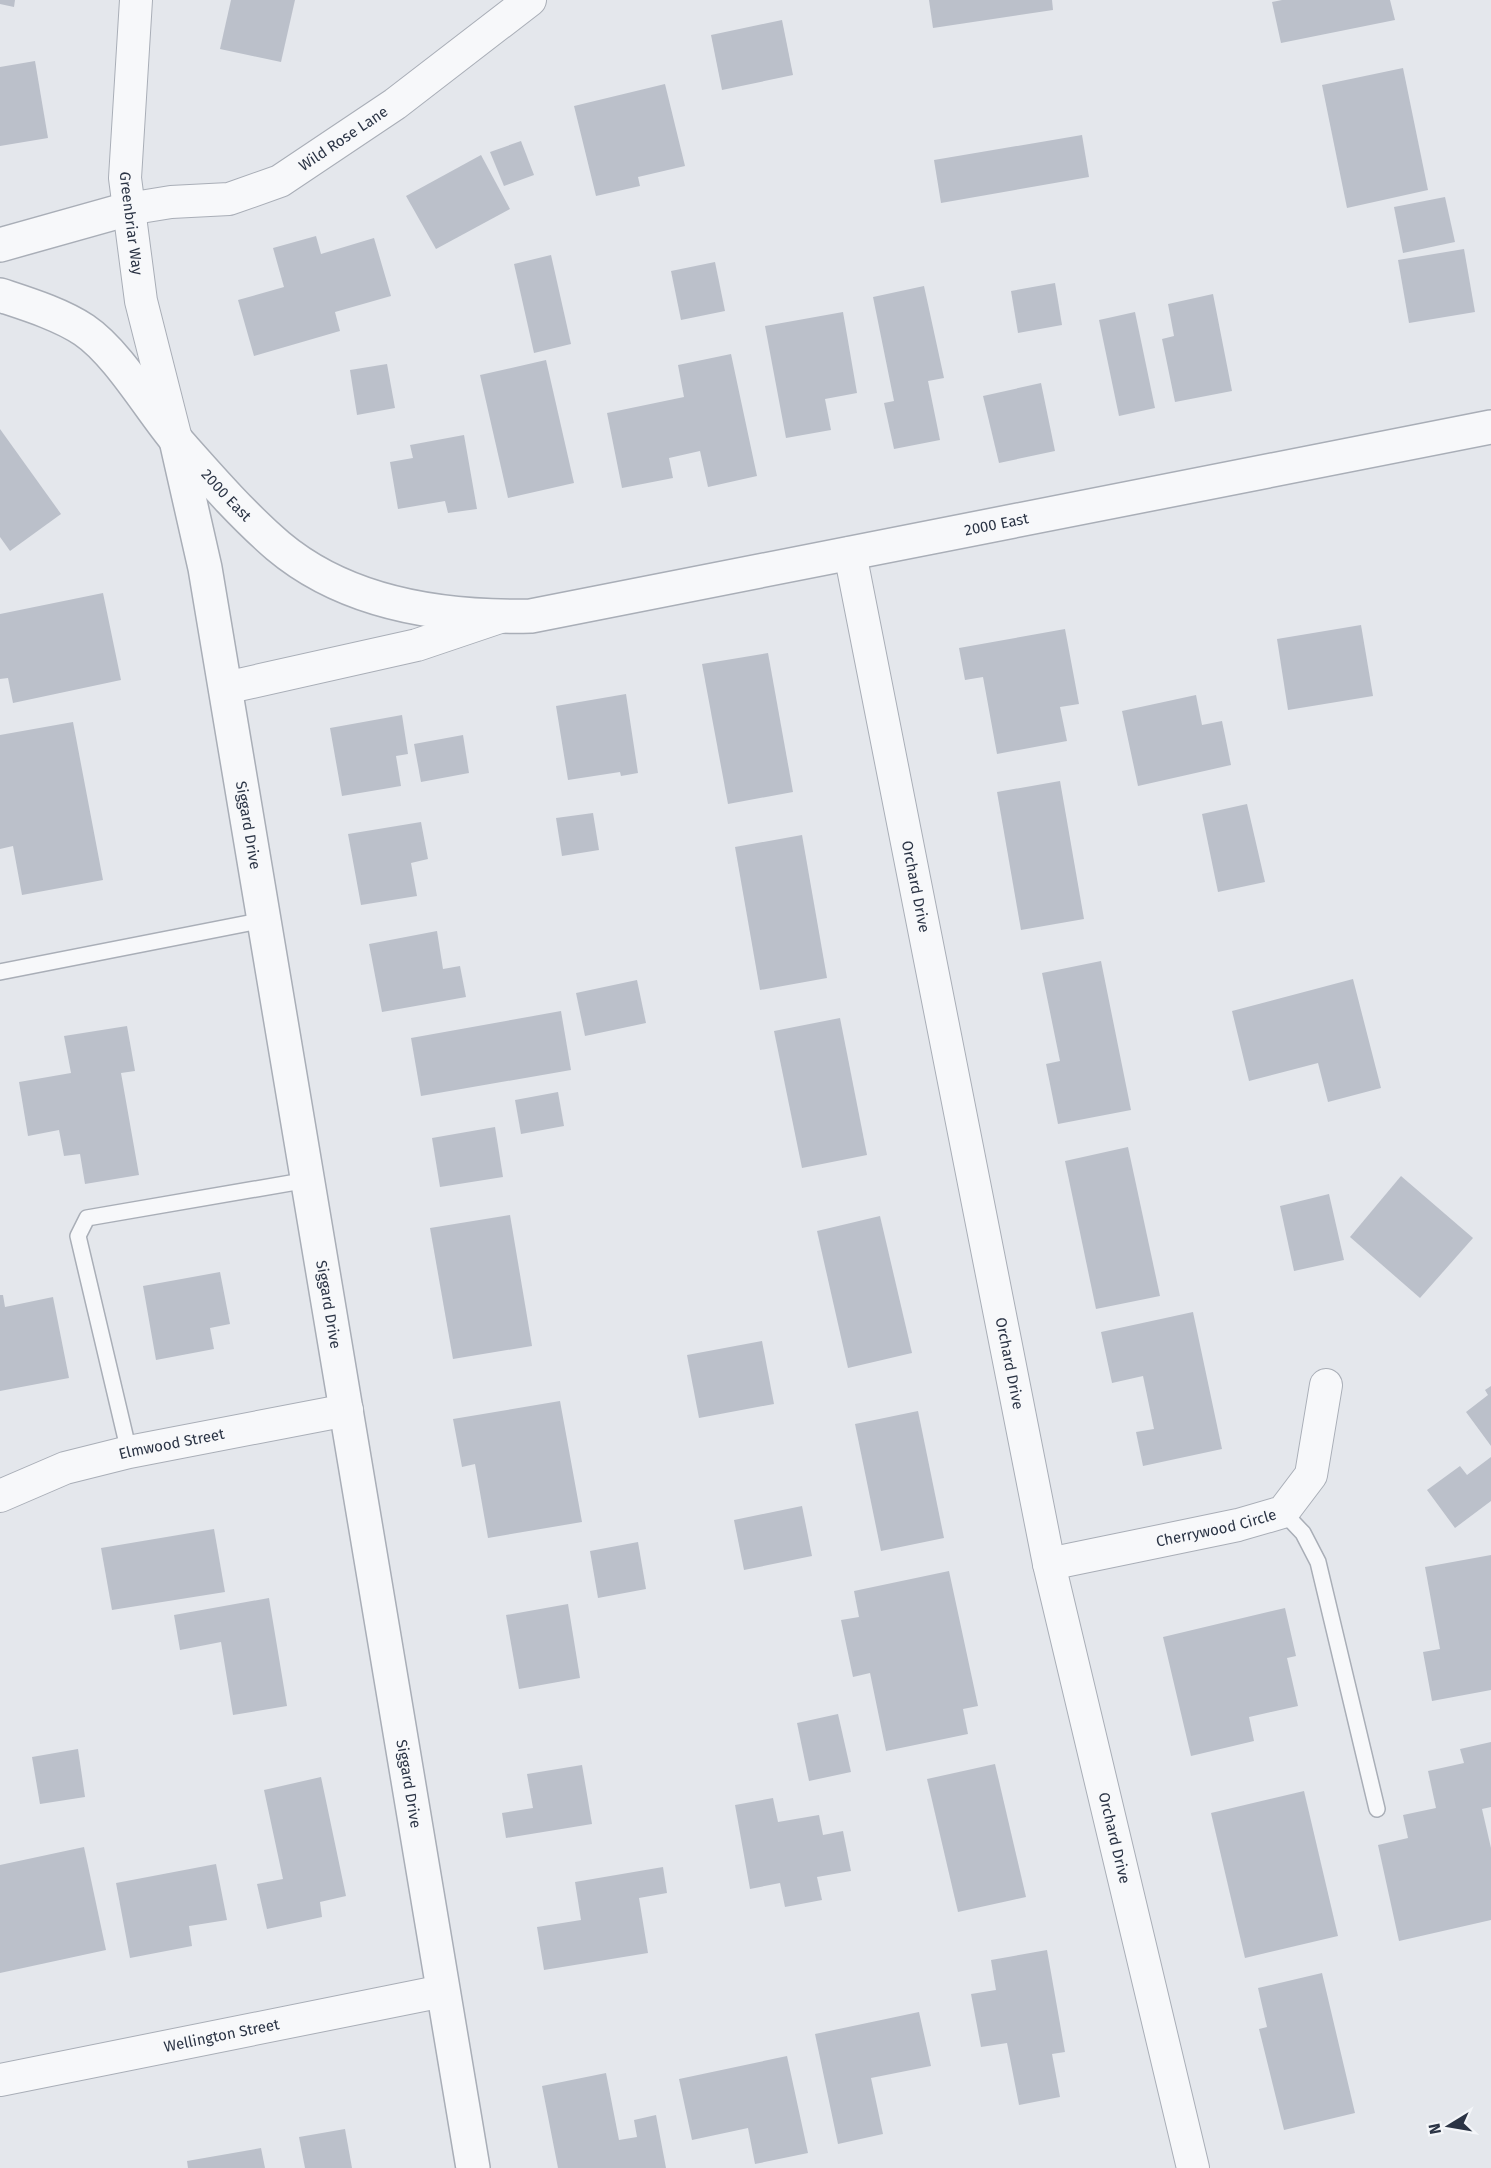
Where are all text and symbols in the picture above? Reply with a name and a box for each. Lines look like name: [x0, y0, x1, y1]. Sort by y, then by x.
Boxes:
street label: Wild Rose Lane: [295, 102, 391, 175]
street label: Greenbriar Way: [116, 171, 147, 277]
street label: 2000 East: [197, 465, 256, 526]
street label: 2000 East: [963, 509, 1031, 539]
street label: Siggard Drive: [232, 780, 264, 871]
street label: Orchard Drive: [898, 839, 934, 934]
street label: Siggard Drive: [312, 1259, 345, 1350]
street label: Orchard Drive: [992, 1316, 1027, 1411]
street label: Elmwood Street: [117, 1425, 226, 1463]
street label: Cherrywood Circle: [1154, 1505, 1279, 1551]
street label: Siggard Drive: [392, 1738, 425, 1829]
street label: Orchard Drive: [1095, 1790, 1134, 1885]
street label: Wellington Street: [162, 2015, 282, 2056]
north arrow: [1419, 2096, 1479, 2156]
text: N: [1424, 2122, 1445, 2136]

